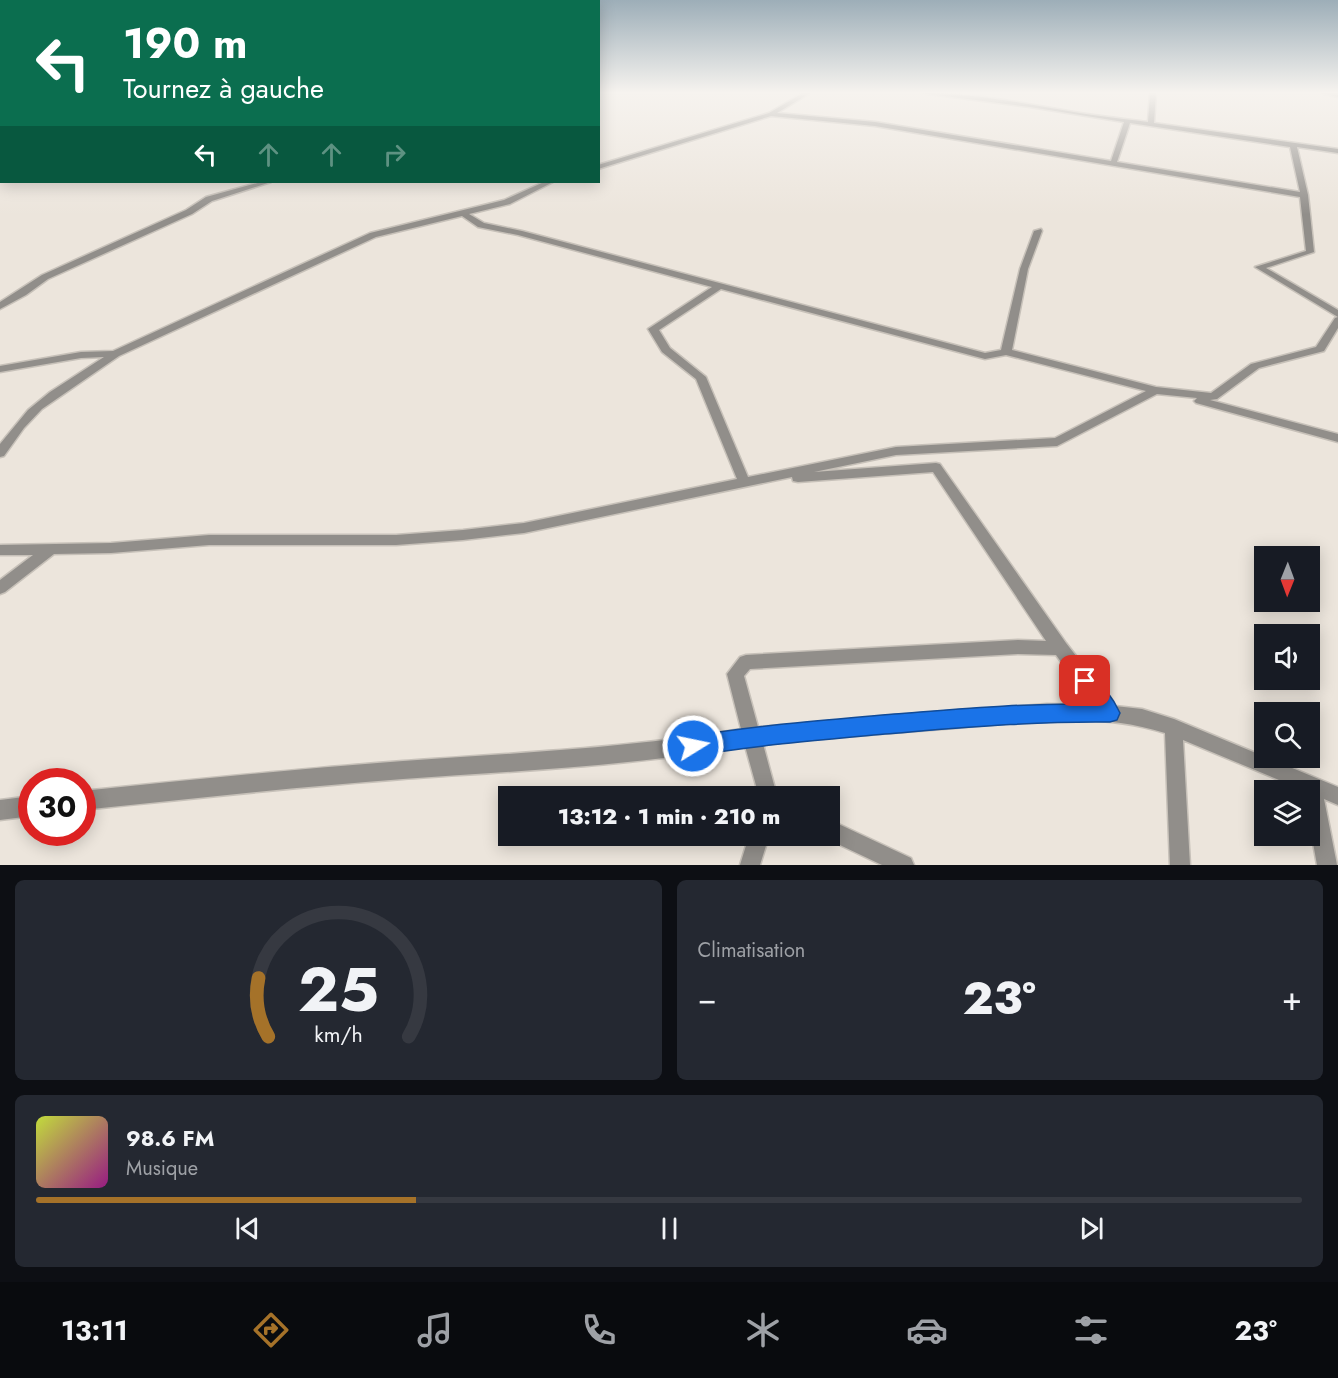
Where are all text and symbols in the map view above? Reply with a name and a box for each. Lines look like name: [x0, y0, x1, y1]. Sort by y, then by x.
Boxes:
text: 190 m: [123, 13, 247, 74]
icon: left: [24, 24, 102, 102]
text: Tournez à gauche: [123, 69, 324, 108]
icon: left: [189, 138, 222, 171]
icon: ahead: [252, 138, 285, 171]
icon: ahead: [315, 138, 348, 171]
icon: right: [378, 138, 411, 171]
north arrow: [1254, 546, 1320, 612]
map controls: [1254, 546, 1320, 846]
button: sound: [1254, 624, 1320, 690]
pin: [1059, 655, 1110, 706]
icon: arrive: [1068, 664, 1101, 697]
button: search: [1254, 702, 1320, 768]
position arrow: [661, 714, 725, 778]
speed limit sign: 30: [18, 768, 96, 846]
button: layers: [1254, 780, 1320, 846]
text: 13:12 · 1 min · 210 m: [558, 800, 780, 832]
text: Climatisation: [698, 936, 805, 965]
text: 25: [298, 944, 379, 1034]
text: 23°: [963, 966, 1036, 1031]
text: −: [698, 975, 717, 1022]
text: +: [1282, 975, 1302, 1022]
text: km/h: [314, 1019, 362, 1050]
text: 98.6 FM: [126, 1122, 214, 1154]
text: Musique: [126, 1154, 198, 1183]
icon: previous: [231, 1212, 264, 1245]
icon: pause: [653, 1212, 686, 1245]
icon: next: [1075, 1212, 1108, 1245]
icon: directions: [250, 1309, 292, 1351]
icon: music: [414, 1309, 456, 1351]
icon: phone: [578, 1309, 620, 1351]
icon: climate: [742, 1309, 784, 1351]
icon: car: [906, 1309, 948, 1351]
icon: filters: [1070, 1309, 1112, 1351]
text: 13:11: [61, 1311, 128, 1350]
text: 23°: [1234, 1311, 1277, 1350]

